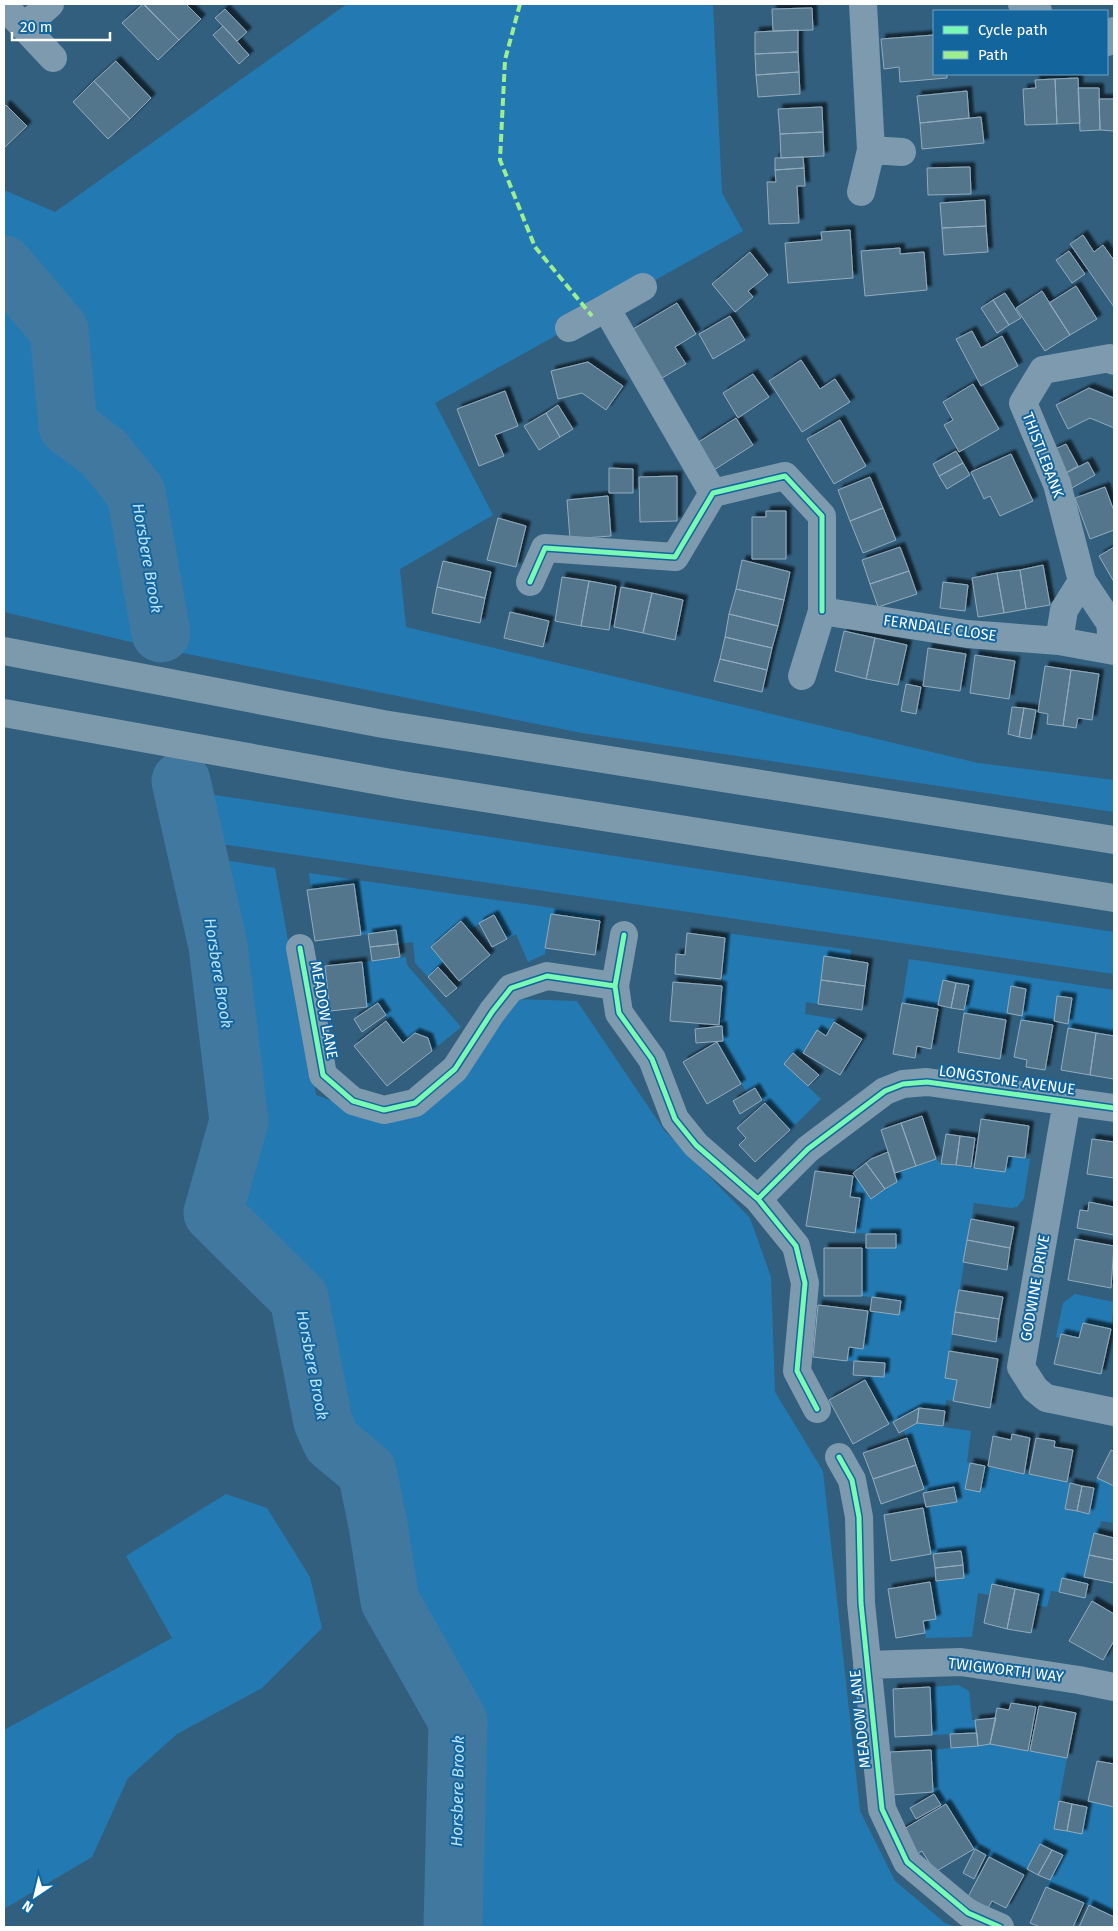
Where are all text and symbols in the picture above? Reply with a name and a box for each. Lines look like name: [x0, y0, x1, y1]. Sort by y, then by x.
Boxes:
scale bar: [12, 10, 110, 42]
legend: [933, 10, 1108, 75]
text: 20 m: [20, 18, 53, 36]
text: Cycle path: [978, 21, 1048, 39]
text: Path: [978, 46, 1008, 64]
street label: THISTLEBANK: [1018, 410, 1068, 500]
water label: Horsbere Brook: [128, 502, 167, 615]
street label: FERNDALE CLOSE: [882, 611, 998, 645]
water label: Horsbere Brook: [200, 917, 237, 1030]
street label: MEADOW LANE: [307, 960, 341, 1060]
street label: LONGSTONE AVENUE: [938, 1062, 1076, 1098]
street label: GODWINE DRIVE: [1017, 1233, 1053, 1343]
water label: Horsbere Brook: [293, 1309, 333, 1422]
street label: TWIGWORTH WAY: [947, 1654, 1065, 1686]
street label: MEADOW LANE: [846, 1669, 874, 1769]
water label: Horsbere Brook: [447, 1735, 468, 1847]
north arrow: [10, 1871, 60, 1921]
text: N: [19, 1897, 37, 1916]

